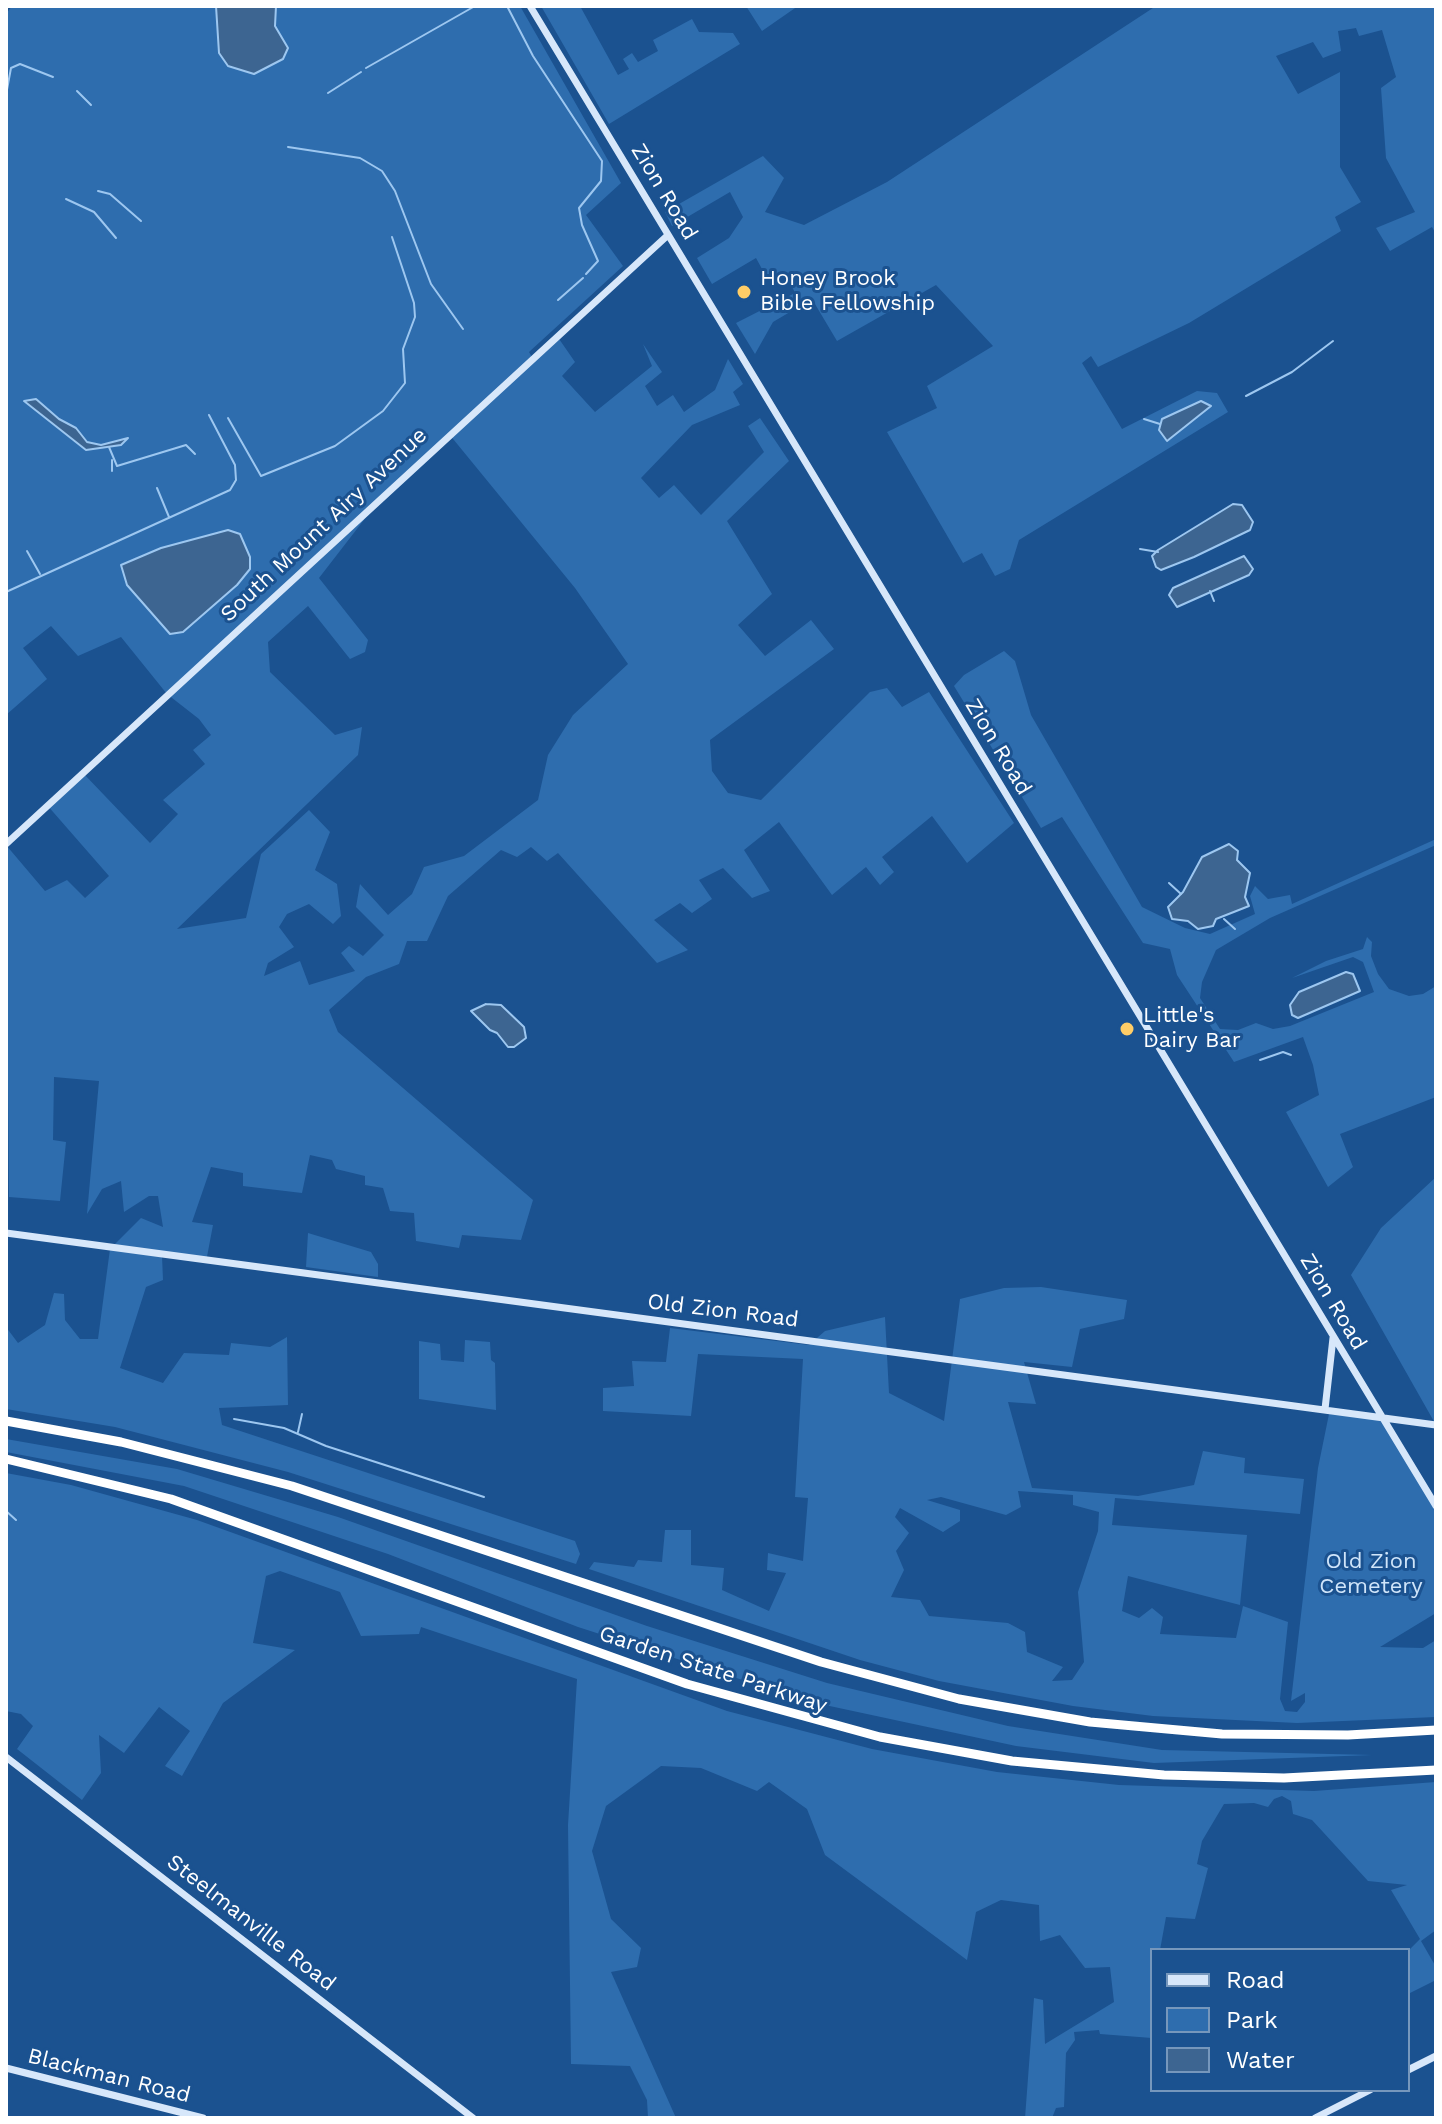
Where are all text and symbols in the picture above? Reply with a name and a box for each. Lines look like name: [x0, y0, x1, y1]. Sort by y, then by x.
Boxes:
street label: Zion Road: [625, 139, 703, 245]
place label: Honey Brook Bible Fellowship: [760, 266, 935, 318]
marker: Honey Brook Bible Fellowship: [735, 283, 753, 301]
street label: South Mount Airy Avenue: [215, 422, 433, 628]
street label: Zion Road: [959, 694, 1037, 800]
place label: Little's Dairy Bar: [1143, 1003, 1241, 1054]
marker: Little's Dairy Bar: [1118, 1020, 1136, 1038]
street label: Zion Road: [1294, 1249, 1372, 1355]
street label: Old Zion Road: [646, 1289, 800, 1333]
park label: Old Zion Cemetery: [1319, 1549, 1423, 1600]
street label: Garden State Parkway: [596, 1621, 830, 1719]
street label: Steelmanville Road: [161, 1849, 341, 1997]
legend: [1150, 1948, 1410, 2092]
text: Road: [1226, 1966, 1285, 1994]
text: Park: [1226, 2006, 1278, 2034]
street label: Blackman Road: [25, 2043, 193, 2109]
text: Water: [1226, 2046, 1295, 2074]

